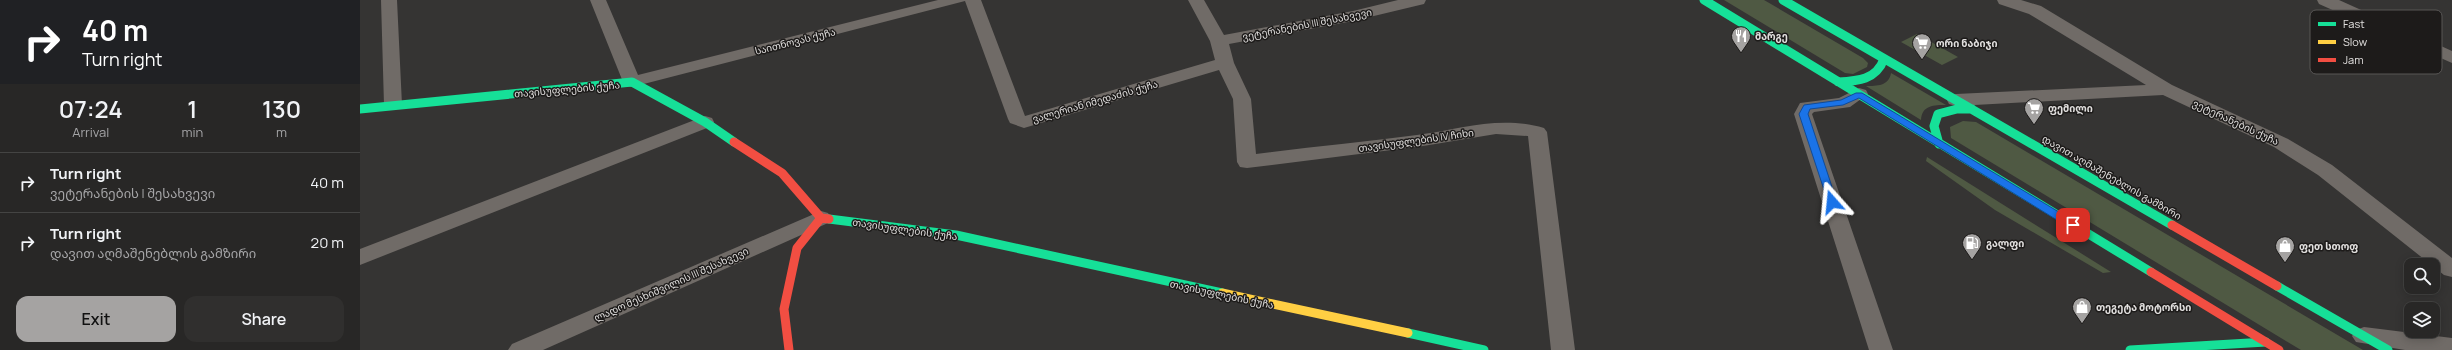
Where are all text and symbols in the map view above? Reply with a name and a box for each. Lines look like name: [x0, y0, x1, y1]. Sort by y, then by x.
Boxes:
street label: ვეტერანების III შესახვევი: [1241, 5, 1373, 43]
legend: [2310, 10, 2442, 74]
text: 40 m: [82, 11, 148, 49]
icon: right: [16, 16, 68, 68]
text: Fast: [2343, 16, 2365, 31]
street label: საითნოვას ქუჩა: [753, 24, 837, 58]
restaurant icon: მარგე: [1730, 25, 1752, 53]
place label: მარგე: [1755, 29, 1788, 43]
supermarket icon: ორი ნაბიჯი: [1911, 32, 1933, 60]
text: Slow: [2343, 34, 2368, 49]
place label: ორი ნაბიჯი: [1936, 36, 1997, 50]
text: Turn right: [82, 47, 163, 71]
text: Jam: [2343, 52, 2364, 67]
street label: ვალერიან იმედაძის ქუჩა: [1031, 76, 1159, 126]
street label: თავისუფლების ქუჩა: [514, 77, 620, 101]
text: 07:24: [59, 92, 123, 125]
text: 1: [187, 92, 197, 125]
text: 130: [262, 92, 301, 125]
street label: ვეტერანების ქუჩა: [2191, 96, 2281, 148]
supermarket icon: ფემილი: [2023, 97, 2045, 125]
place label: ფემილი: [2048, 101, 2093, 115]
text: Arrival: [72, 123, 109, 141]
text: min: [181, 123, 203, 141]
text: m: [276, 123, 287, 141]
street label: თავისუფლების IV ჩიხი: [1357, 125, 1475, 155]
street label: დავით აღმაშენებლის გამზირი: [2040, 131, 2184, 223]
text: Turn right: [50, 163, 121, 184]
icon: right: [16, 172, 38, 194]
text: 40 m: [310, 172, 344, 193]
position arrow: [1811, 181, 1853, 223]
text: ვეტერანების I შესახვევი: [50, 184, 215, 202]
pin: [2056, 208, 2090, 242]
icon: arrive: [2062, 214, 2084, 236]
street label: თავისუფლების ქუჩა: [852, 215, 958, 243]
text: Turn right: [50, 223, 121, 244]
icon: right: [16, 232, 38, 254]
text: 20 m: [311, 232, 344, 253]
fuel station icon: გალფი: [1961, 232, 1983, 260]
shop icon: ფეთ სთოფ: [2274, 235, 2296, 263]
place label: გალფი: [1986, 236, 2024, 250]
place label: ფეთ სთოფ: [2299, 239, 2358, 253]
street label: ლადო მესხიშვილის III შესახვევი: [591, 243, 751, 325]
text: დავით აღმაშენებლის გამზირი: [50, 244, 256, 262]
map controls: [2404, 258, 2440, 338]
button: search: [2404, 258, 2440, 294]
street label: თავისუფლების ქუჩა: [1169, 276, 1275, 312]
button: Exit: [16, 296, 176, 342]
button: Share: [184, 296, 344, 342]
shop icon: თეგეტა მოტორსი: [2071, 296, 2093, 324]
place label: თეგეტა მოტორსი: [2096, 300, 2191, 314]
button: layers: [2404, 302, 2440, 338]

